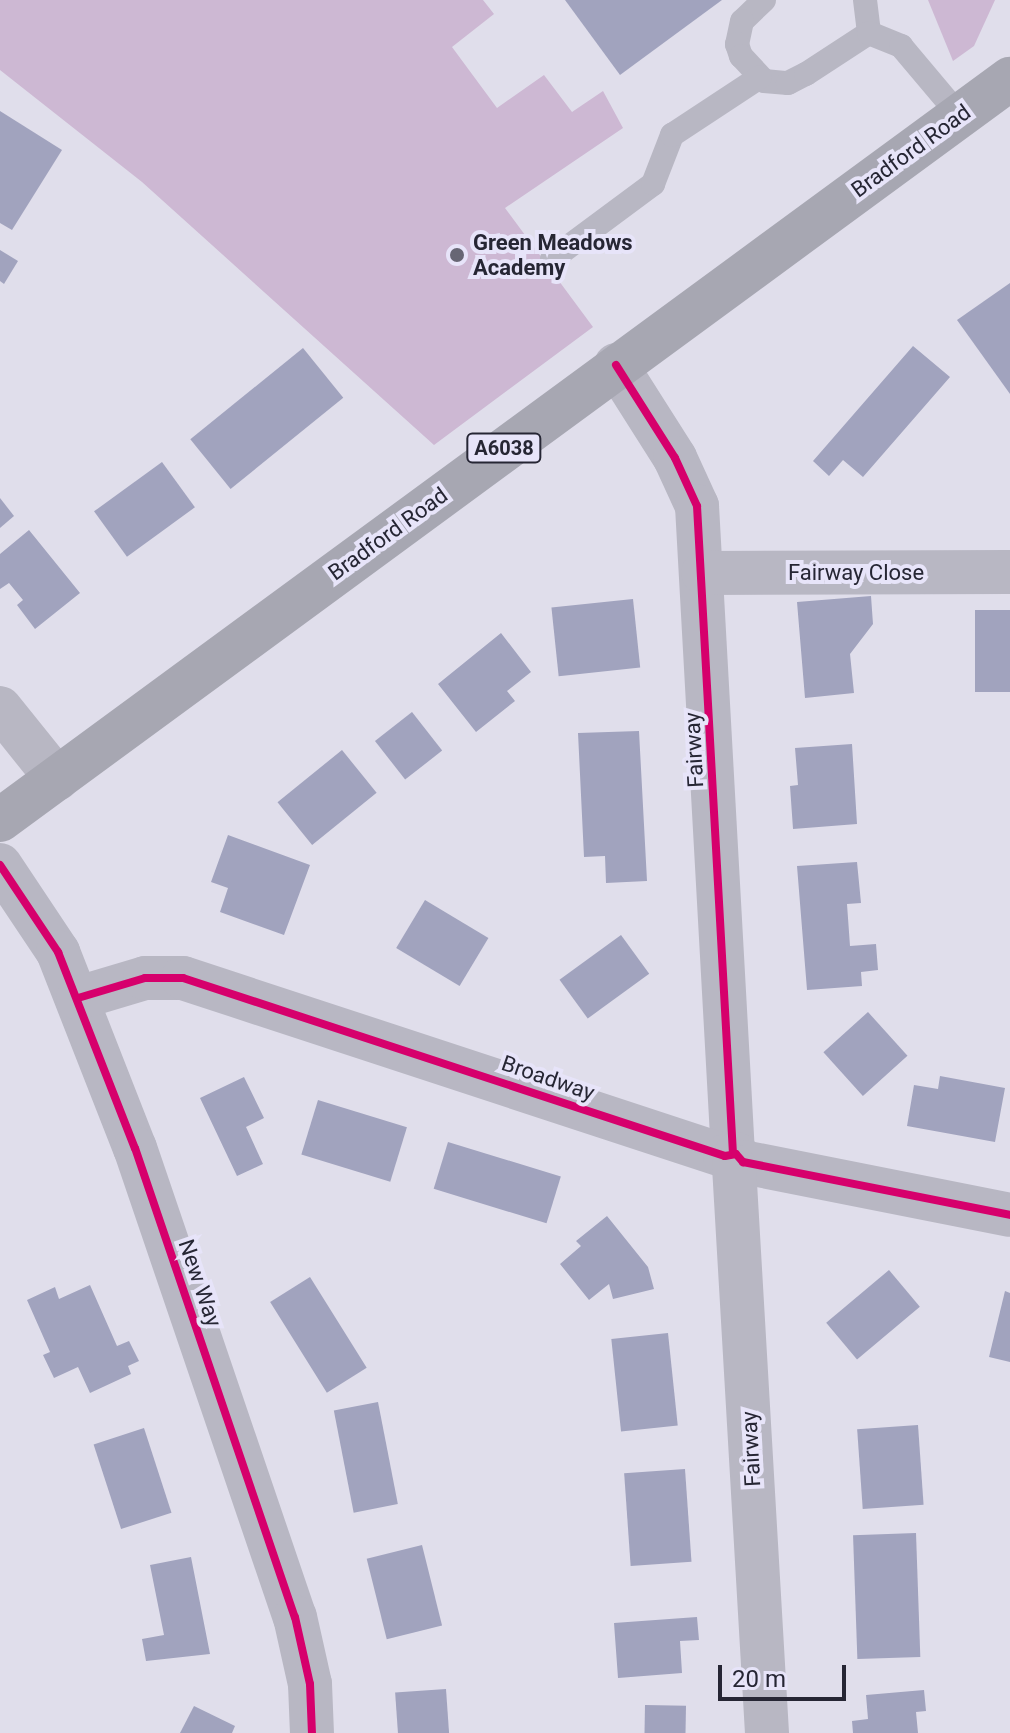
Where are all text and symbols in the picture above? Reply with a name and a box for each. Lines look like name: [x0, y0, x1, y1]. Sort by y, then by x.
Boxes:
street label: Bradford Road: [846, 99, 976, 203]
place label: Green Meadows Academy: [473, 229, 633, 280]
marker: Green Meadows Academy: [448, 246, 466, 264]
road number: A6038: [466, 432, 542, 464]
street label: Bradford Road: [323, 482, 453, 586]
street label: Fairway Close: [788, 560, 924, 586]
street label: Fairway: [679, 712, 709, 788]
street label: Broadway: [498, 1050, 598, 1106]
street label: New Way: [173, 1236, 227, 1330]
street label: Fairway: [736, 1411, 766, 1487]
scale bar: [722, 1649, 850, 1699]
text: 20 m: [732, 1665, 786, 1693]

